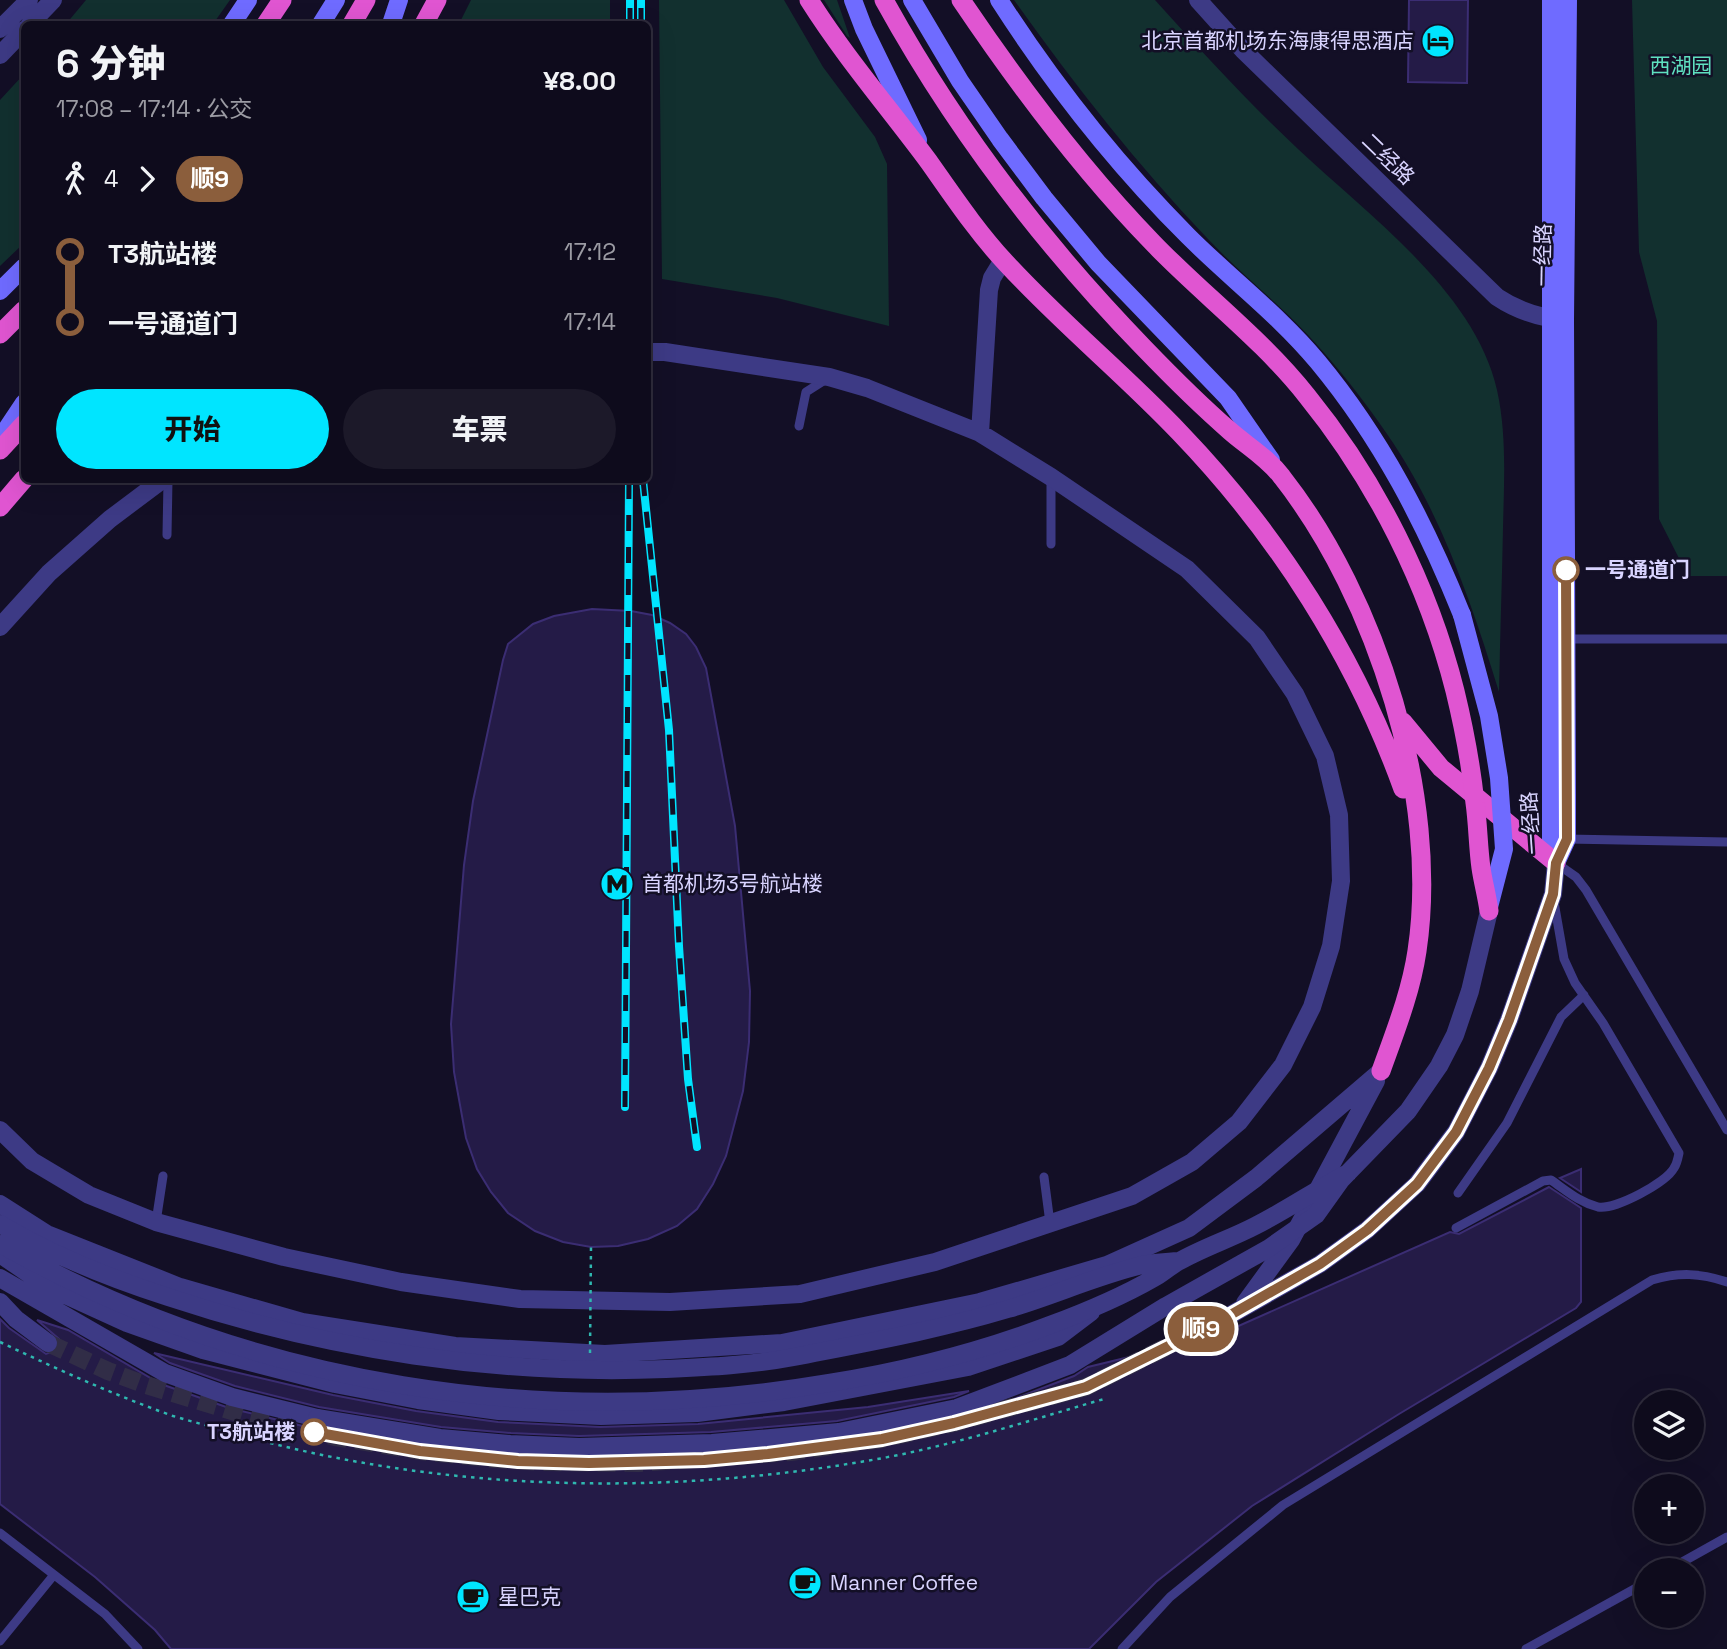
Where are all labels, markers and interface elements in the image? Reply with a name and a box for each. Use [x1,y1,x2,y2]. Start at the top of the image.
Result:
hotel icon: 北京首都机场东海康得思酒店 [1419,22,1457,60]
place label: 北京首都机场东海康得思酒店 [1141,27,1414,54]
text: 6 分钟 [56,40,165,88]
park label: 西湖园 [1650,52,1713,79]
text: ¥8.00 [543,64,616,98]
text: 17:08 – 17:14 · 公交 [56,94,252,124]
street label: 二经路 [1356,127,1420,190]
icon: walk [56,160,94,198]
icon: forward [128,160,166,198]
text: 顺9 [190,163,229,194]
text: 4 [104,164,118,194]
street label: 一经路 [1528,223,1557,287]
text: T3航站楼 [108,237,217,271]
text: 17:12 [564,237,616,267]
text: 一号通道门 [108,307,238,341]
text: 17:14 [564,307,616,337]
button: 开始 [56,389,329,469]
button: 车票 [343,389,616,469]
place label: 一号通道门 [1585,556,1690,583]
marker: 一号通道门 [1553,557,1579,583]
street label: 一经路 [1515,791,1546,855]
metro station icon: 首都机场3号航站楼 [598,865,636,903]
place label: 首都机场3号航站楼 [642,870,823,897]
line badge: 顺9 [1170,1306,1232,1352]
text: 顺9 [1182,1313,1220,1344]
map controls [1634,1390,1704,1628]
button: layers [1634,1390,1704,1460]
place label: T3航站楼 [207,1418,295,1445]
marker: T3航站楼 [301,1419,327,1445]
button: + [1634,1474,1704,1544]
button: − [1634,1558,1704,1628]
cafe icon: Manner Coffee [786,1564,824,1602]
place label: Manner Coffee [830,1569,978,1596]
cafe icon: 星巴克 [454,1578,492,1616]
place label: 星巴克 [498,1583,561,1610]

